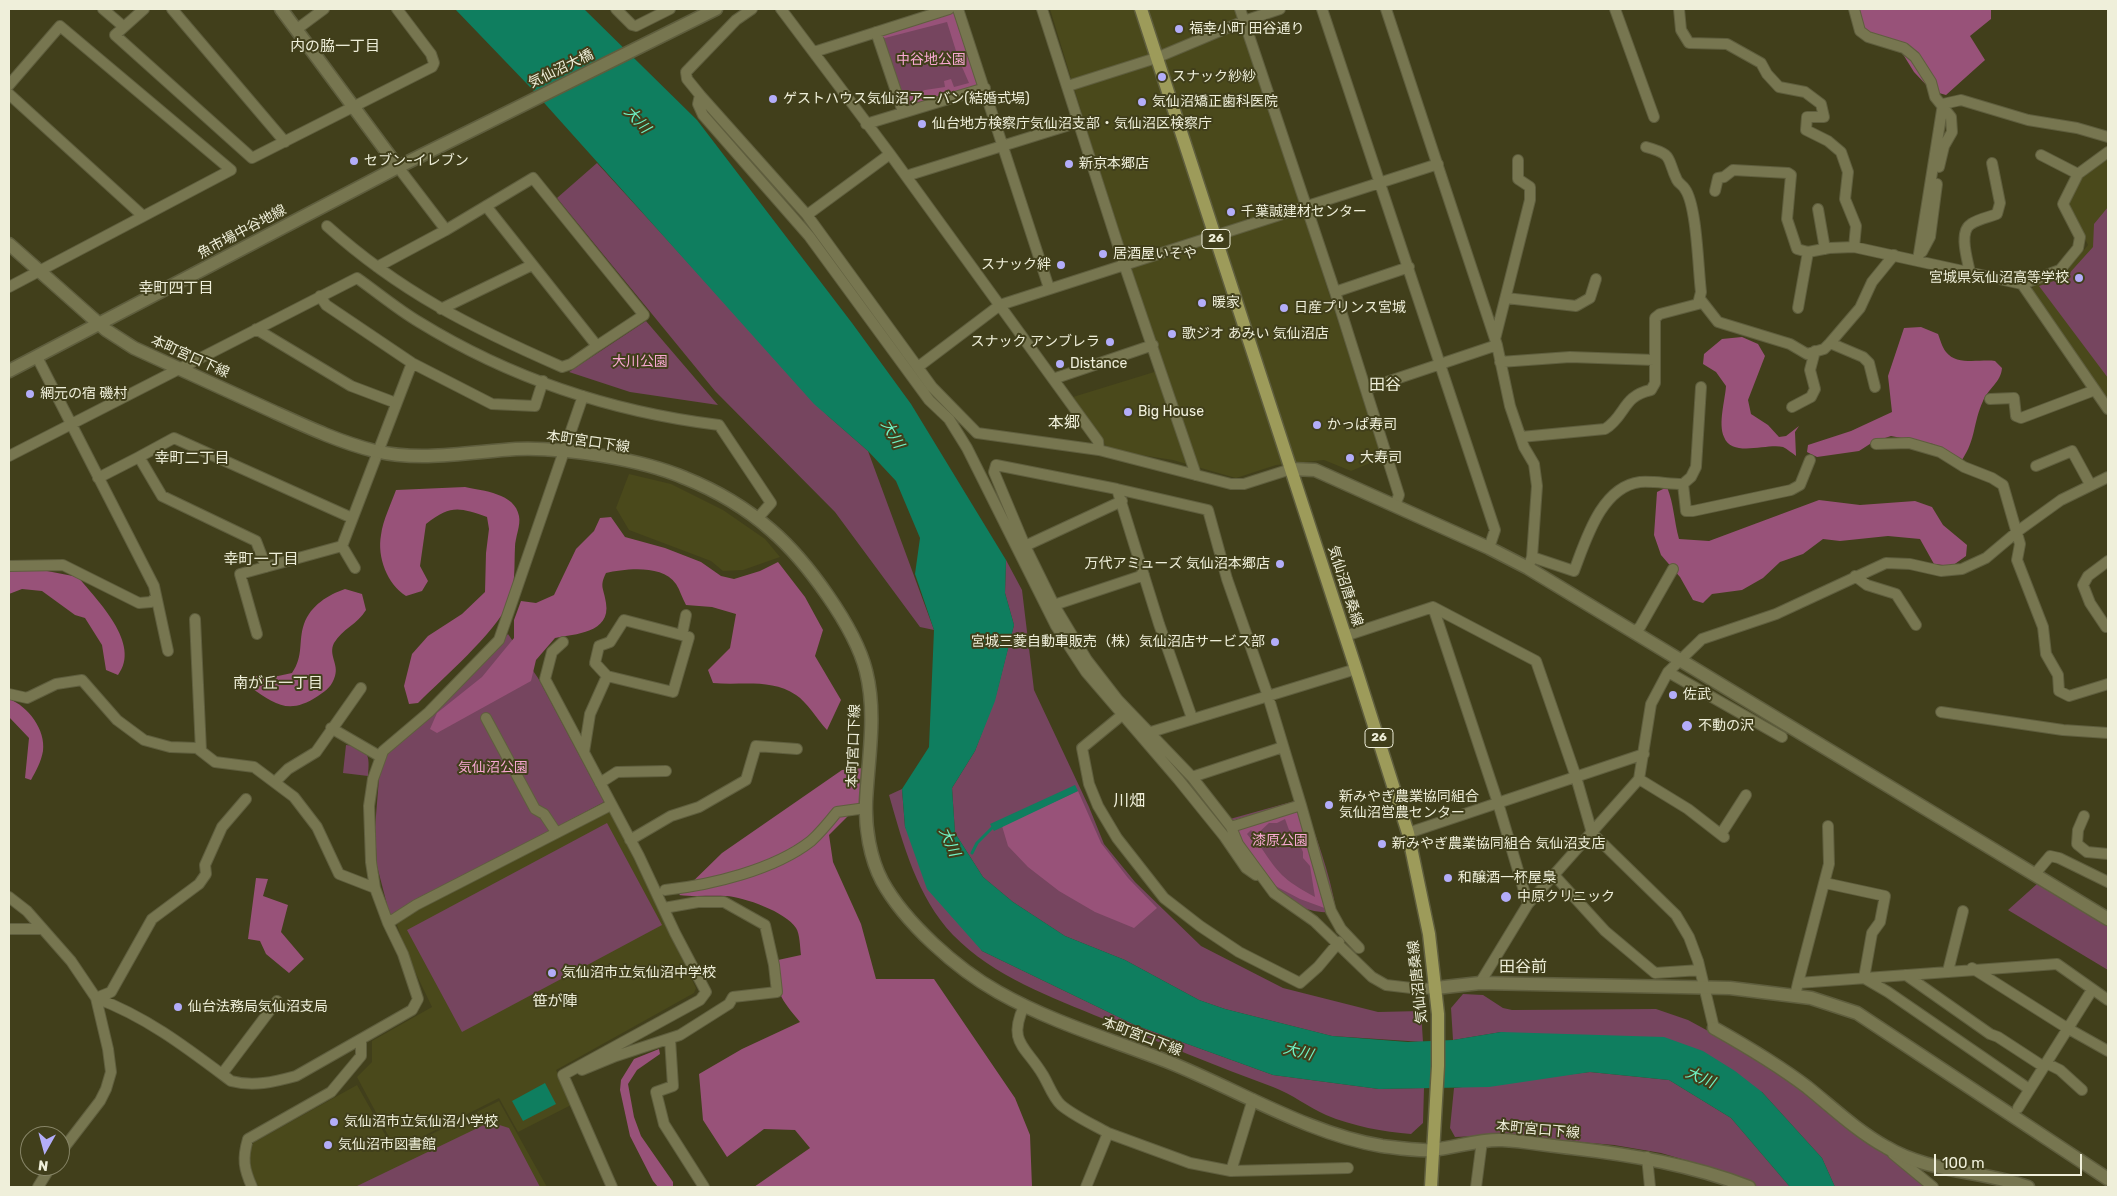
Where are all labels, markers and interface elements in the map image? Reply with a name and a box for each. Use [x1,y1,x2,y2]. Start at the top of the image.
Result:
place label: 福幸小町 田谷通り [1189,21,1304,37]
marker: 福幸小町 田谷通り [1173,23,1185,35]
district label: 内の脇一丁目 [290,38,380,56]
street label: 気仙沼大橋 [526,46,596,92]
park label: 中谷地公園 [896,52,966,68]
place label: スナック紗紗 [1172,69,1256,85]
marker: スナック紗紗 [1156,71,1168,83]
place label: ゲストハウス気仙沼アーバン(結婚式場) [783,91,1030,107]
marker: ゲストハウス気仙沼アーバン(結婚式場) [767,93,779,105]
place label: 気仙沼矯正歯科医院 [1152,94,1278,110]
marker: 気仙沼矯正歯科医院 [1136,96,1148,108]
water label: 大川 [620,103,654,137]
place label: 仙台地方検察庁気仙沼支部・気仙沼区検察庁 [932,116,1212,132]
marker: 仙台地方検察庁気仙沼支部・気仙沼区検察庁 [916,118,928,130]
place label: セブン-イレブン [364,153,469,169]
marker: セブン-イレブン [348,155,360,167]
place label: 新京本郷店 [1079,156,1149,172]
marker: 新京本郷店 [1063,158,1075,170]
street label: 魚市場中谷地線 [195,202,289,262]
place label: 千葉誠建材センター [1241,204,1367,220]
marker: 千葉誠建材センター [1225,206,1237,218]
road number: 26 [1202,230,1230,248]
place label: 居酒屋いそや [1113,246,1197,262]
marker: 居酒屋いそや [1097,248,1109,260]
place label: スナック絆 [981,257,1051,273]
marker: スナック絆 [1055,259,1067,271]
place label: 宮城県気仙沼高等学校 [1929,270,2069,286]
marker: 宮城県気仙沼高等学校 [2073,272,2085,284]
district label: 幸町四丁目 [139,280,213,298]
place label: 暖家 [1212,295,1240,311]
marker: 暖家 [1196,297,1208,309]
place label: 日産プリンス宮城 [1294,300,1406,316]
marker: 日産プリンス宮城 [1278,302,1290,314]
place label: 歌ジオ あみい 気仙沼店 [1182,326,1329,342]
marker: 歌ジオ あみい 気仙沼店 [1166,328,1178,340]
street label: 本町宮口下線 [148,332,232,382]
place label: スナック アンブレラ [971,334,1100,350]
marker: スナック アンブレラ [1104,336,1116,348]
park label: 大川公園 [612,354,668,370]
place label: Distance [1070,356,1127,372]
marker: Distance [1054,358,1066,370]
district label: 田谷 [1369,375,1401,395]
place label: 網元の宿 磯村 [40,386,127,402]
marker: 網元の宿 磯村 [24,388,36,400]
place label: Big House [1138,404,1204,420]
marker: Big House [1122,406,1134,418]
district label: 本郷 [1048,413,1080,433]
water label: 大川 [877,417,907,451]
place label: かっぱ寿司 [1327,417,1397,433]
marker: かっぱ寿司 [1311,419,1323,431]
street label: 本町宮口下線 [545,428,631,456]
district label: 幸町二丁目 [155,450,229,468]
place label: 大寿司 [1360,450,1402,466]
marker: 大寿司 [1344,452,1356,464]
street label: 気仙沼唐桑線 [1324,543,1366,629]
district label: 幸町一丁目 [224,551,298,569]
place label: 万代アミューズ 気仙沼本郷店 [1085,556,1270,572]
marker: 万代アミューズ 気仙沼本郷店 [1274,558,1286,570]
place label: 宮城三菱自動車販売（株）気仙沼店サービス部 [971,634,1265,650]
marker: 宮城三菱自動車販売（株）気仙沼店サービス部 [1269,636,1281,648]
district label: 南が丘一丁目 [233,675,323,693]
place label: 佐武 [1683,687,1711,703]
marker: 佐武 [1667,689,1679,701]
street label: 本町宮口下線 [844,704,864,788]
place label: 不動の沢 [1698,718,1754,734]
marker: 不動の沢 [1680,719,1694,733]
road number: 26 [1365,728,1393,748]
park label: 気仙沼公園 [458,760,528,776]
place label: 新みやぎ農業協同組合 気仙沼営農センター [1339,789,1479,822]
district label: 川畑 [1113,791,1145,811]
marker: 新みやぎ農業協同組合 気仙沼営農センター [1323,799,1335,811]
water label: 大川 [935,825,963,859]
park label: 漆原公園 [1252,833,1308,849]
place label: 新みやぎ農業協同組合 気仙沼支店 [1392,836,1605,852]
marker: 新みやぎ農業協同組合 気仙沼支店 [1376,838,1388,850]
place label: 和醸酒一杯屋梟 [1458,870,1556,886]
marker: 和醸酒一杯屋梟 [1442,872,1454,884]
place label: 中原クリニック [1517,889,1615,905]
marker: 中原クリニック [1499,890,1513,904]
street label: 気仙沼唐桑線 [1405,939,1431,1025]
district label: 田谷前 [1499,957,1547,977]
place label: 気仙沼市立気仙沼中学校 [562,965,716,981]
marker: 気仙沼市立気仙沼中学校 [546,967,558,979]
district label: 笹が陣 [533,993,577,1011]
place label: 仙台法務局気仙沼支局 [188,999,328,1015]
marker: 仙台法務局気仙沼支局 [172,1001,184,1013]
street label: 本町宮口下線 [1100,1014,1184,1060]
water label: 大川 [1281,1040,1315,1064]
water label: 大川 [1683,1064,1717,1092]
place label: 気仙沼市立気仙沼小学校 [344,1114,498,1130]
marker: 気仙沼市立気仙沼小学校 [328,1116,340,1128]
street label: 本町宮口下線 [1495,1118,1581,1142]
north arrow [20,1126,70,1176]
place label: 気仙沼市図書館 [338,1137,436,1153]
marker: 気仙沼市図書館 [322,1139,334,1151]
scale bar [1937,1144,2084,1176]
text: 100 m [1942,1154,1984,1172]
text: N [37,1156,49,1174]

